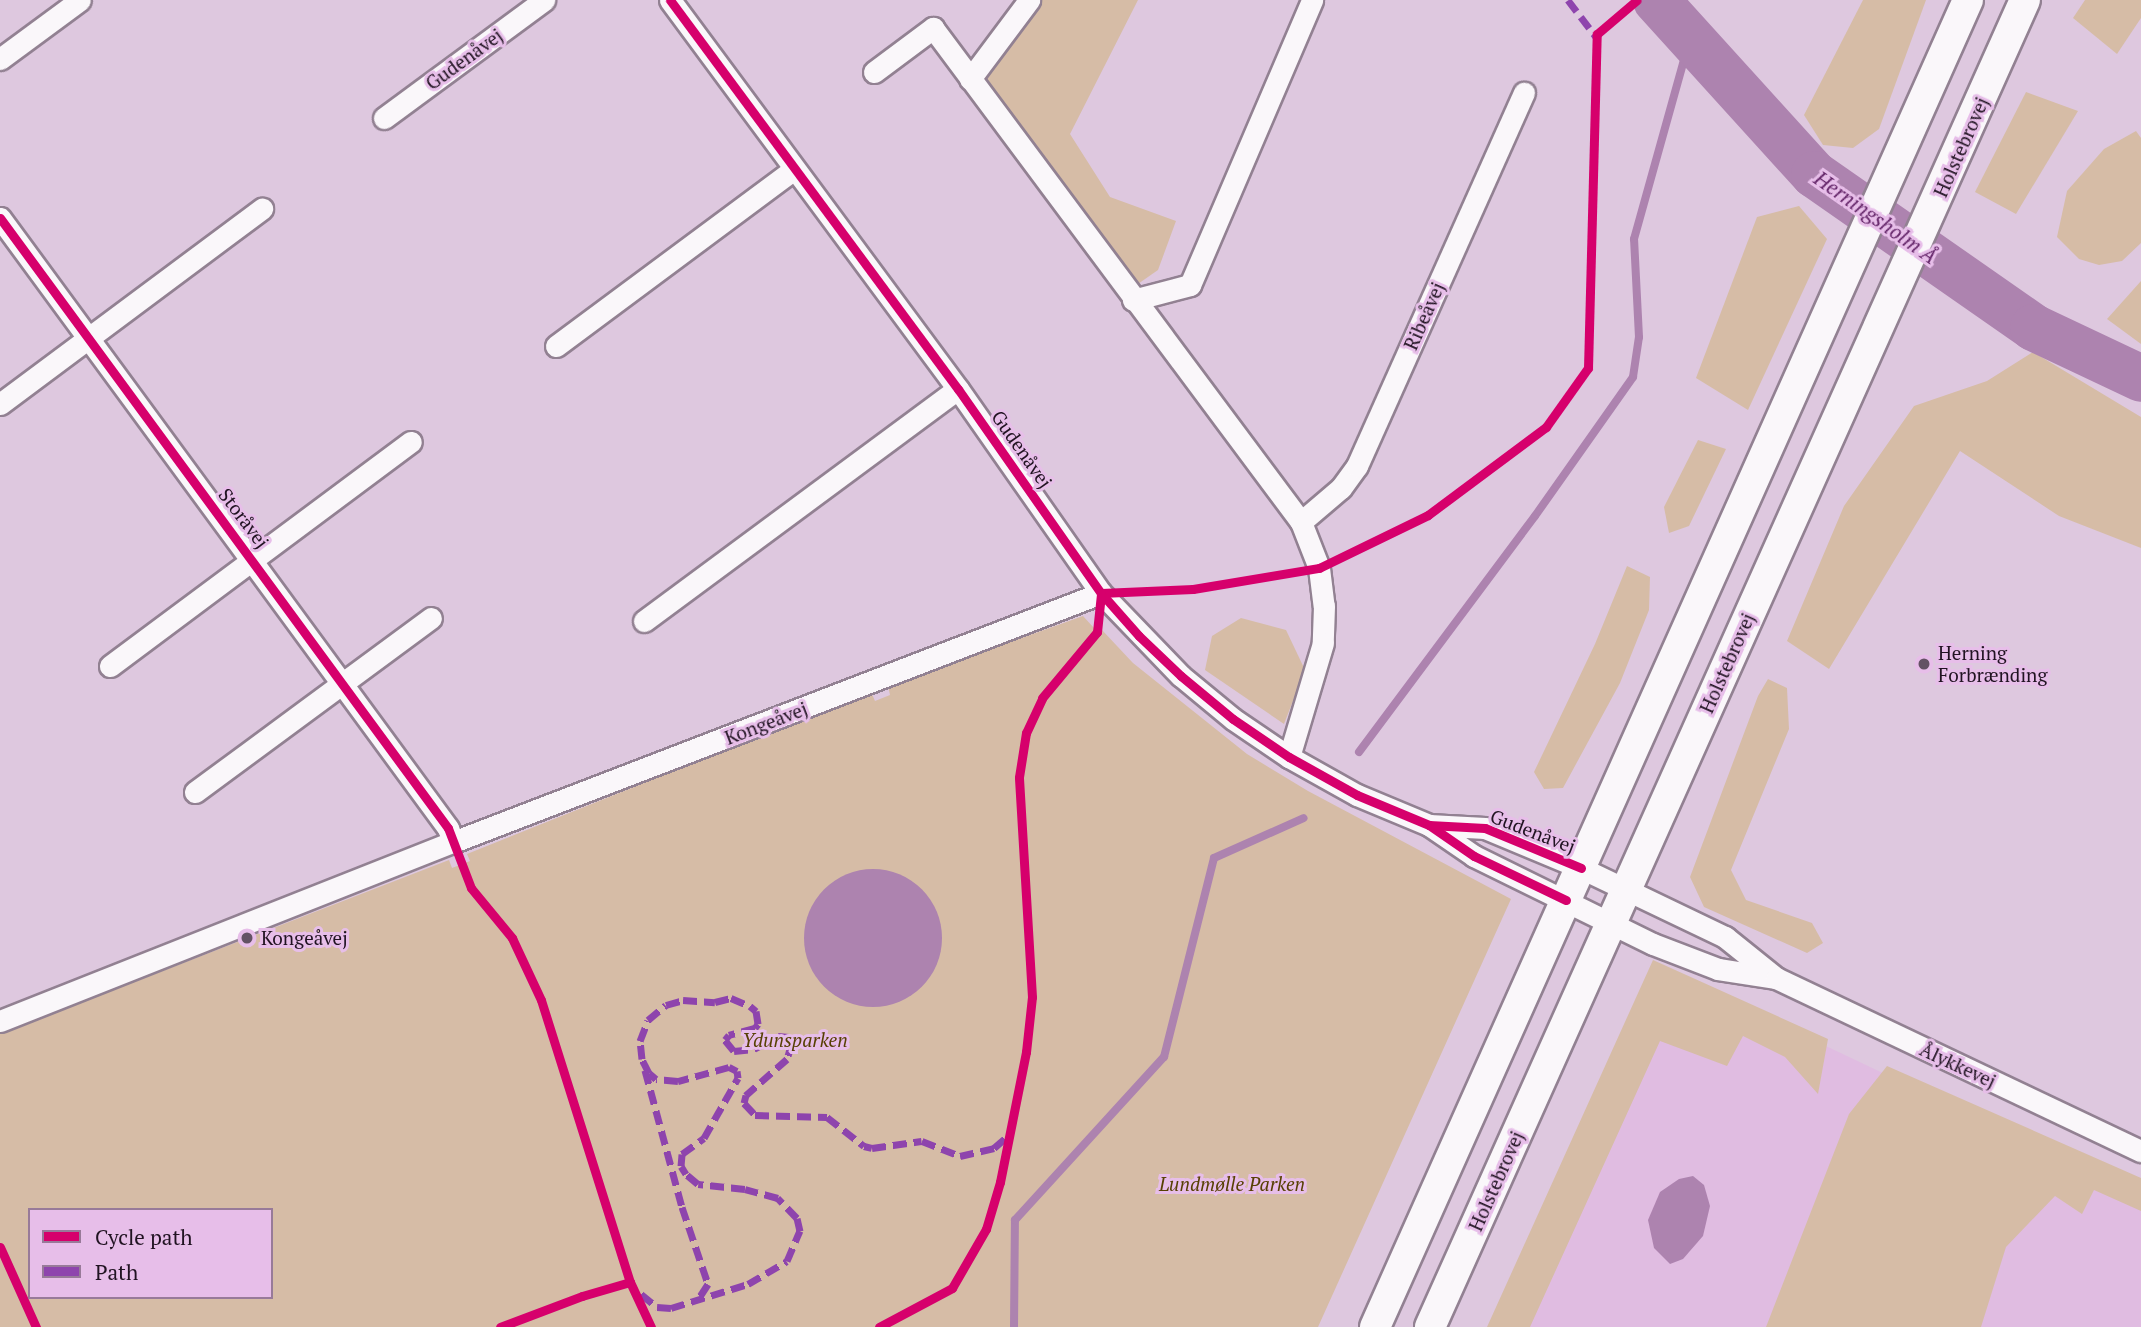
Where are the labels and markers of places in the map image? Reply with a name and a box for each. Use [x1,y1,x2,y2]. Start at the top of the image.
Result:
place label: Herning Forbrænding [1938,642,2047,686]
marker: Herning Forbrænding [1916,656,1932,672]
place label: Kongeåvej [261,927,348,949]
marker: Kongeåvej [239,930,255,946]

